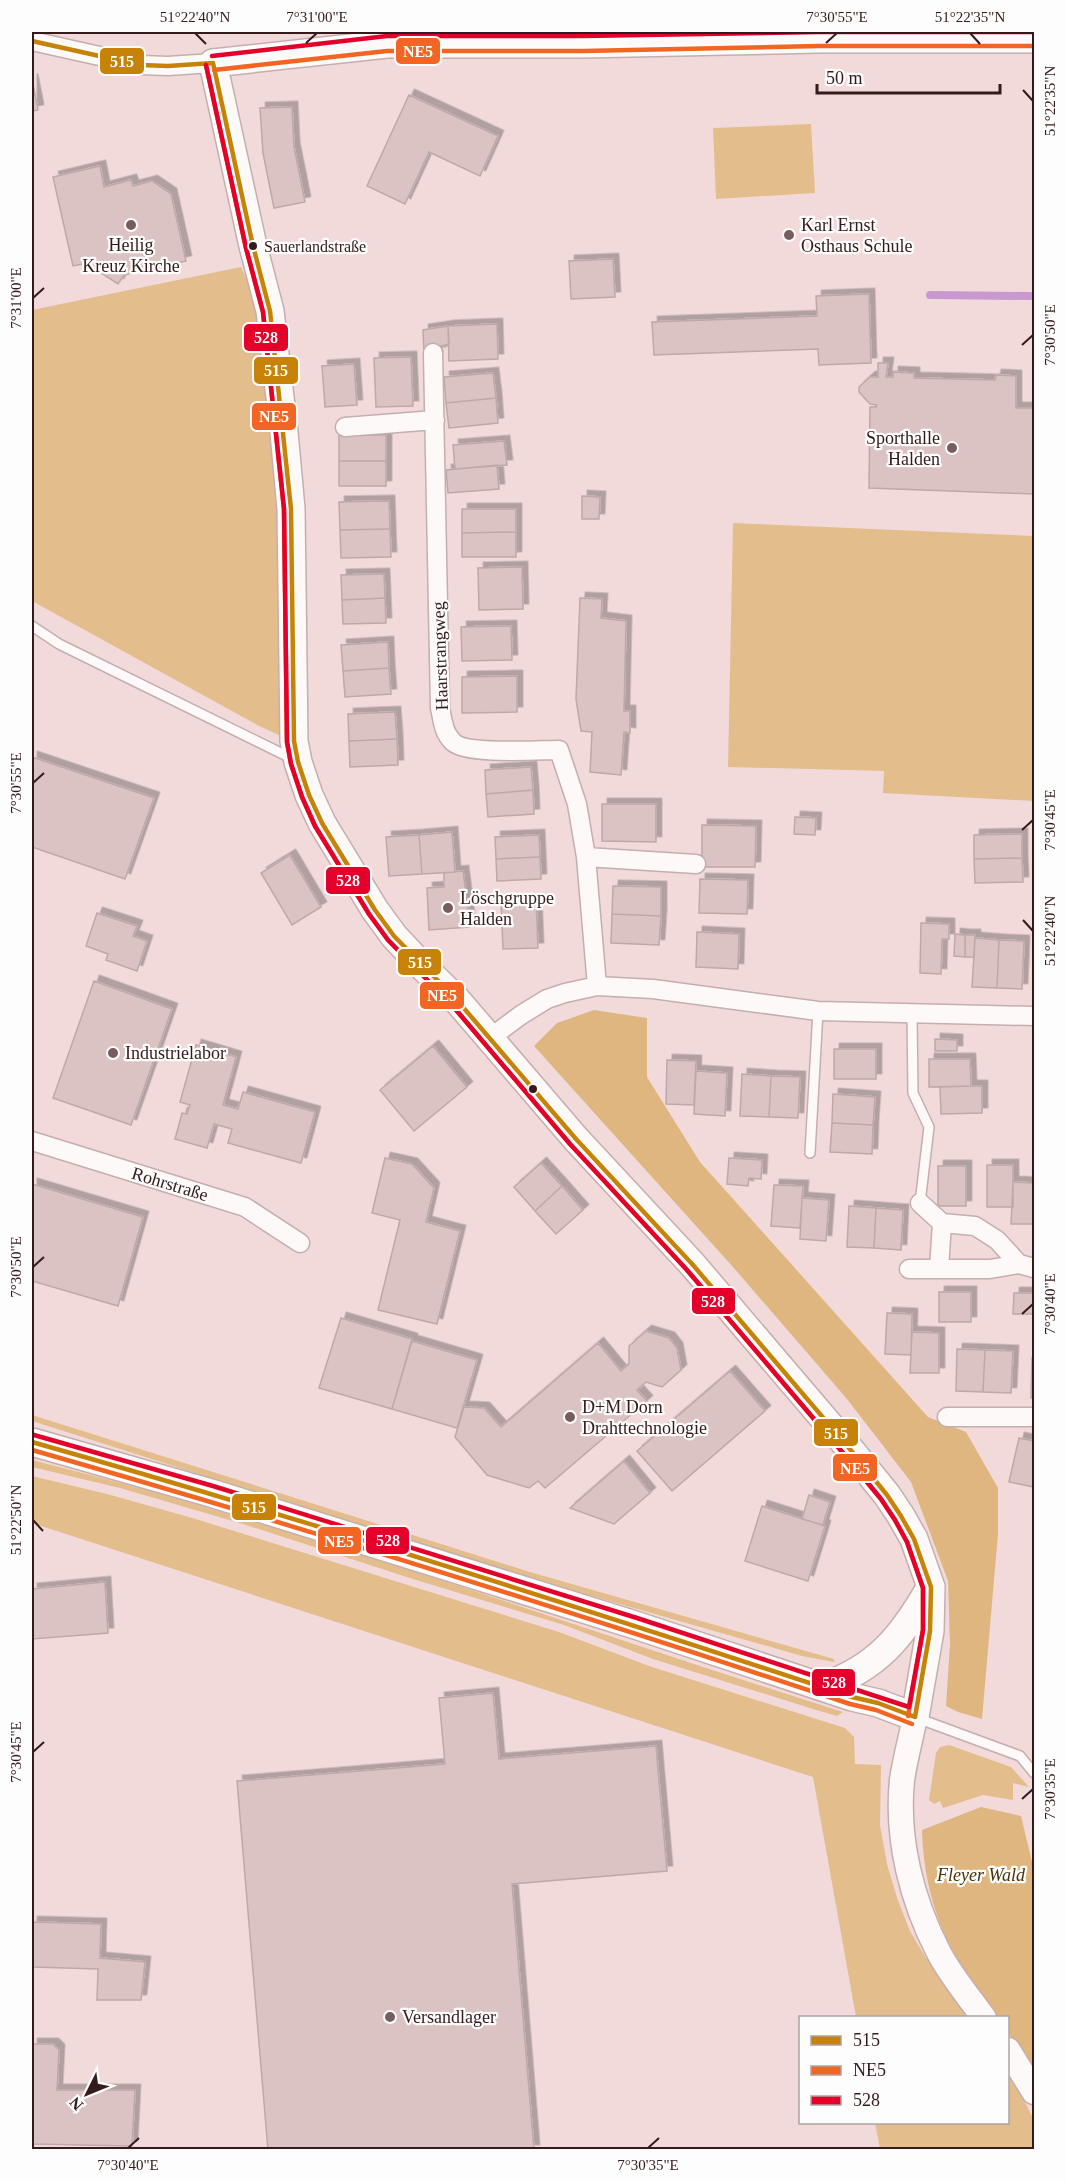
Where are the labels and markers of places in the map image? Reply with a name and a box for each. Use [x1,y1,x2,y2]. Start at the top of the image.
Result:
place label: Karl Ernst Osthaus Schule [801,215,913,256]
marker: Heilig Kreuz Kirche [124,218,138,232]
marker: Karl Ernst Osthaus Schule [782,228,796,242]
place label: Heilig Kreuz Kirche [82,235,180,276]
place label: Sauerlandstraße [264,238,366,255]
marker: Sauerlandstraße [247,240,259,252]
place label: Sporthalle Halden [866,428,940,469]
marker: Sporthalle Halden [945,441,959,455]
place label: Löschgruppe Halden [460,888,554,929]
marker: Löschgruppe Halden [441,901,455,915]
place label: Industrielabor [125,1043,226,1063]
marker: Industrielabor [106,1046,120,1060]
unlabelled marker [527,1083,539,1095]
place label: D+M Dorn Drahttechnologie [582,1397,707,1438]
marker: D+M Dorn Drahttechnologie [563,1410,577,1424]
place label: Versandlager [402,2007,496,2027]
marker: Versandlager [383,2010,397,2024]

